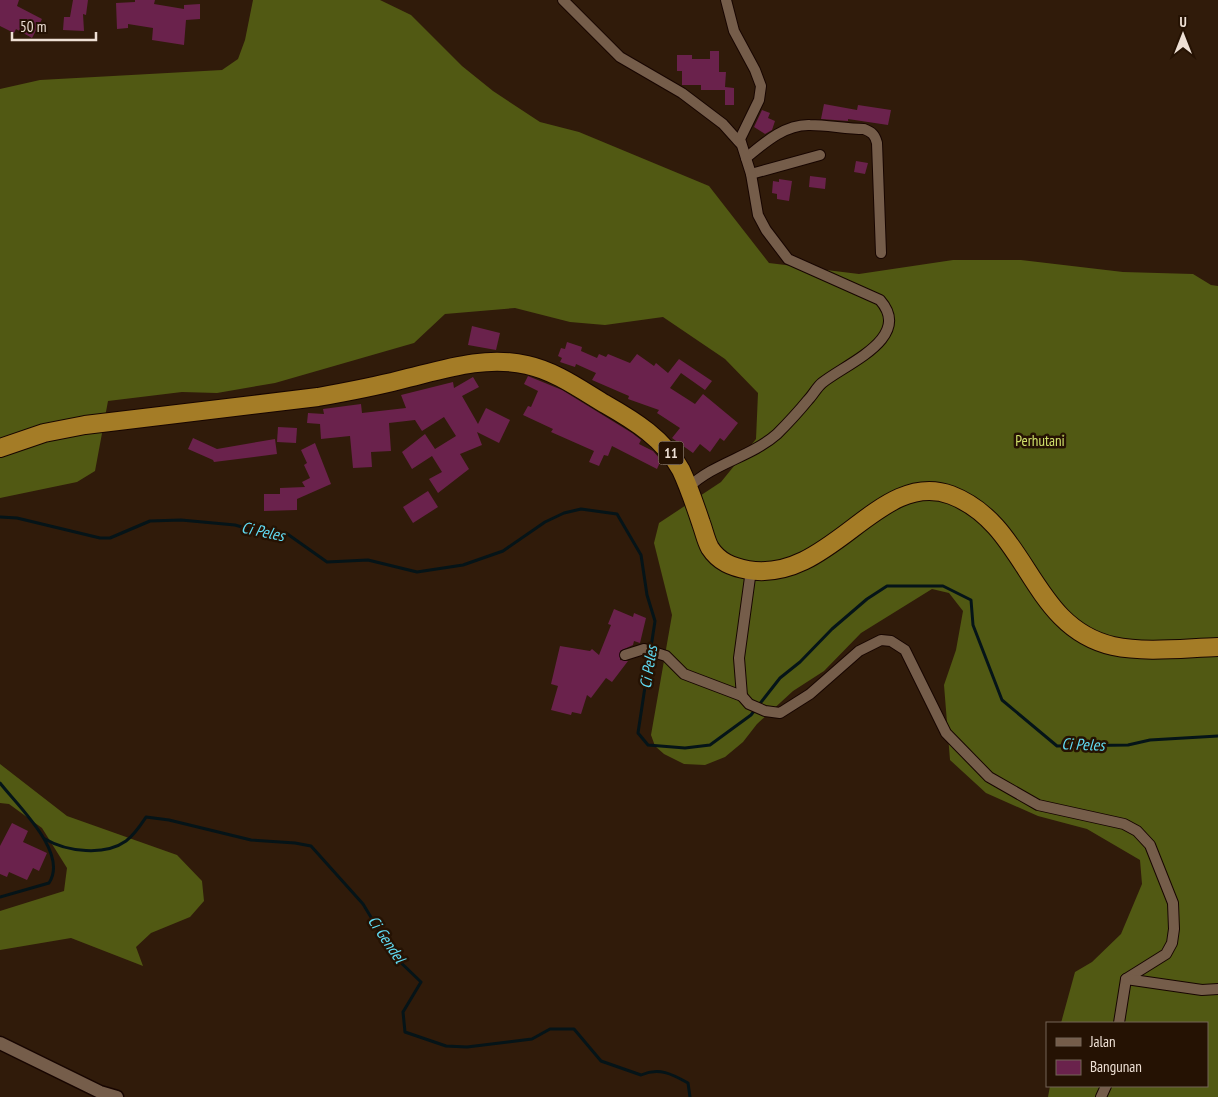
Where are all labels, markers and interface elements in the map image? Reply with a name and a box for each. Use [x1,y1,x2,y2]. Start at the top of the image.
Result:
scale bar [12,10,96,42]
north arrow [1158,10,1208,60]
text: U [1179,13,1187,31]
text: 50 m [20,17,46,36]
park label: Perhutani [1015,431,1065,450]
road number: 11 [658,442,684,464]
water label: Ci Peles [240,517,288,546]
water label: Ci Peles [635,642,662,690]
water label: Ci Peles [1061,733,1107,755]
water label: Ci Gendel [364,911,411,968]
legend [1046,1022,1208,1087]
text: Jalan [1089,1032,1116,1051]
text: Bangunan [1090,1057,1142,1076]

